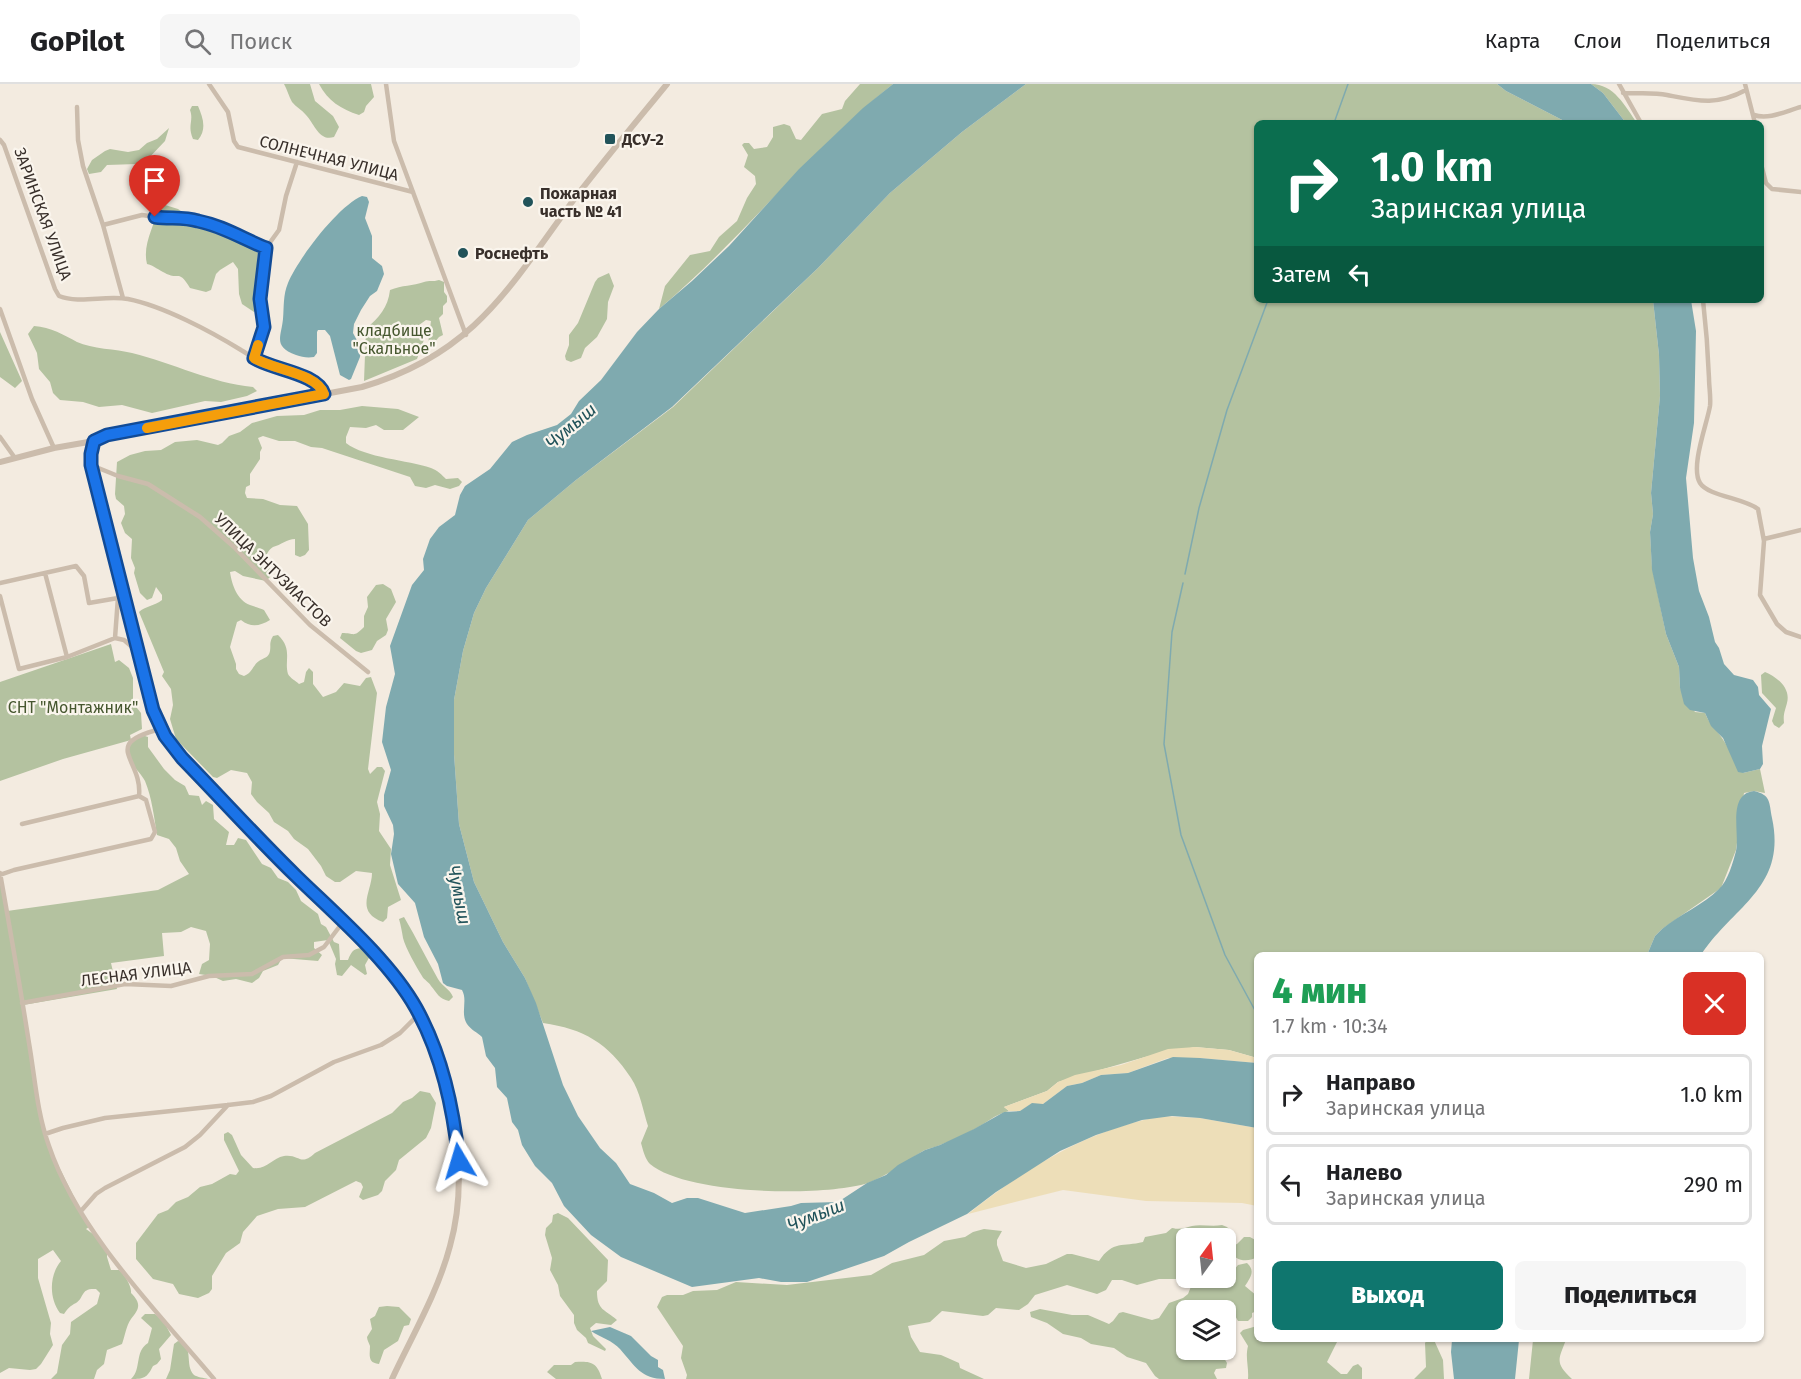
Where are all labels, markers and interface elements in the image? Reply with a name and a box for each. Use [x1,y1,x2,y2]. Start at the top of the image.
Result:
search box [160,14,580,68]
text: GoPilot [30,25,124,58]
icon: search [181,25,214,58]
text: Поиск [229,28,292,55]
text: Карта [1485,28,1541,54]
text: Слои [1574,28,1622,54]
text: Поделиться [1655,28,1771,54]
place label: ДСУ-2 [621,130,664,149]
street label: СОЛНЕЧНАЯ УЛИЦА [257,132,401,185]
marker: ДСУ-2 [603,132,617,146]
text: 1.0 km [1371,142,1493,192]
icon: right [1272,144,1350,222]
street label: ЗАРИНСКАЯ УЛИЦА [10,145,76,284]
pin [129,155,180,217]
icon: arrive [138,164,171,197]
place label: Пожарная часть № 41 [540,184,622,221]
text: Заринская улица [1371,193,1586,225]
marker: Пожарная часть № 41 [521,195,535,209]
place label: Роснефть [475,244,549,263]
marker: Роснефть [456,246,470,260]
icon: left [1343,258,1376,291]
text: Затем [1272,261,1331,288]
park label: кладбище "Скальное" [352,321,436,358]
water label: Чумыш [541,398,601,454]
street label: УЛИЦА ЭНТУЗИАСТОВ [211,509,336,631]
park label: СНТ "Монтажник" [8,698,138,717]
water label: Чумыш [442,864,476,926]
street label: ЛЕСНАЯ УЛИЦА [80,958,193,990]
text: 4 мин [1272,969,1367,1013]
button: close [1683,972,1746,1035]
text: 1.7 km · 10:34 [1272,1014,1388,1038]
text: Направо [1326,1069,1415,1096]
icon: right [1275,1078,1308,1111]
text: 1.0 km [1680,1081,1743,1108]
text: Заринская улица [1326,1096,1486,1120]
position arrow [427,1129,491,1193]
text: Налево [1326,1159,1402,1186]
icon: left [1275,1168,1308,1201]
text: 290 m [1684,1171,1743,1198]
text: Заринская улица [1326,1186,1486,1210]
water label: Чумыш [784,1194,848,1236]
north arrow [1176,1228,1236,1288]
map controls [1176,1228,1236,1360]
button: Выход [1272,1261,1503,1330]
button: Поделиться [1515,1261,1746,1330]
button: layers [1176,1300,1236,1360]

